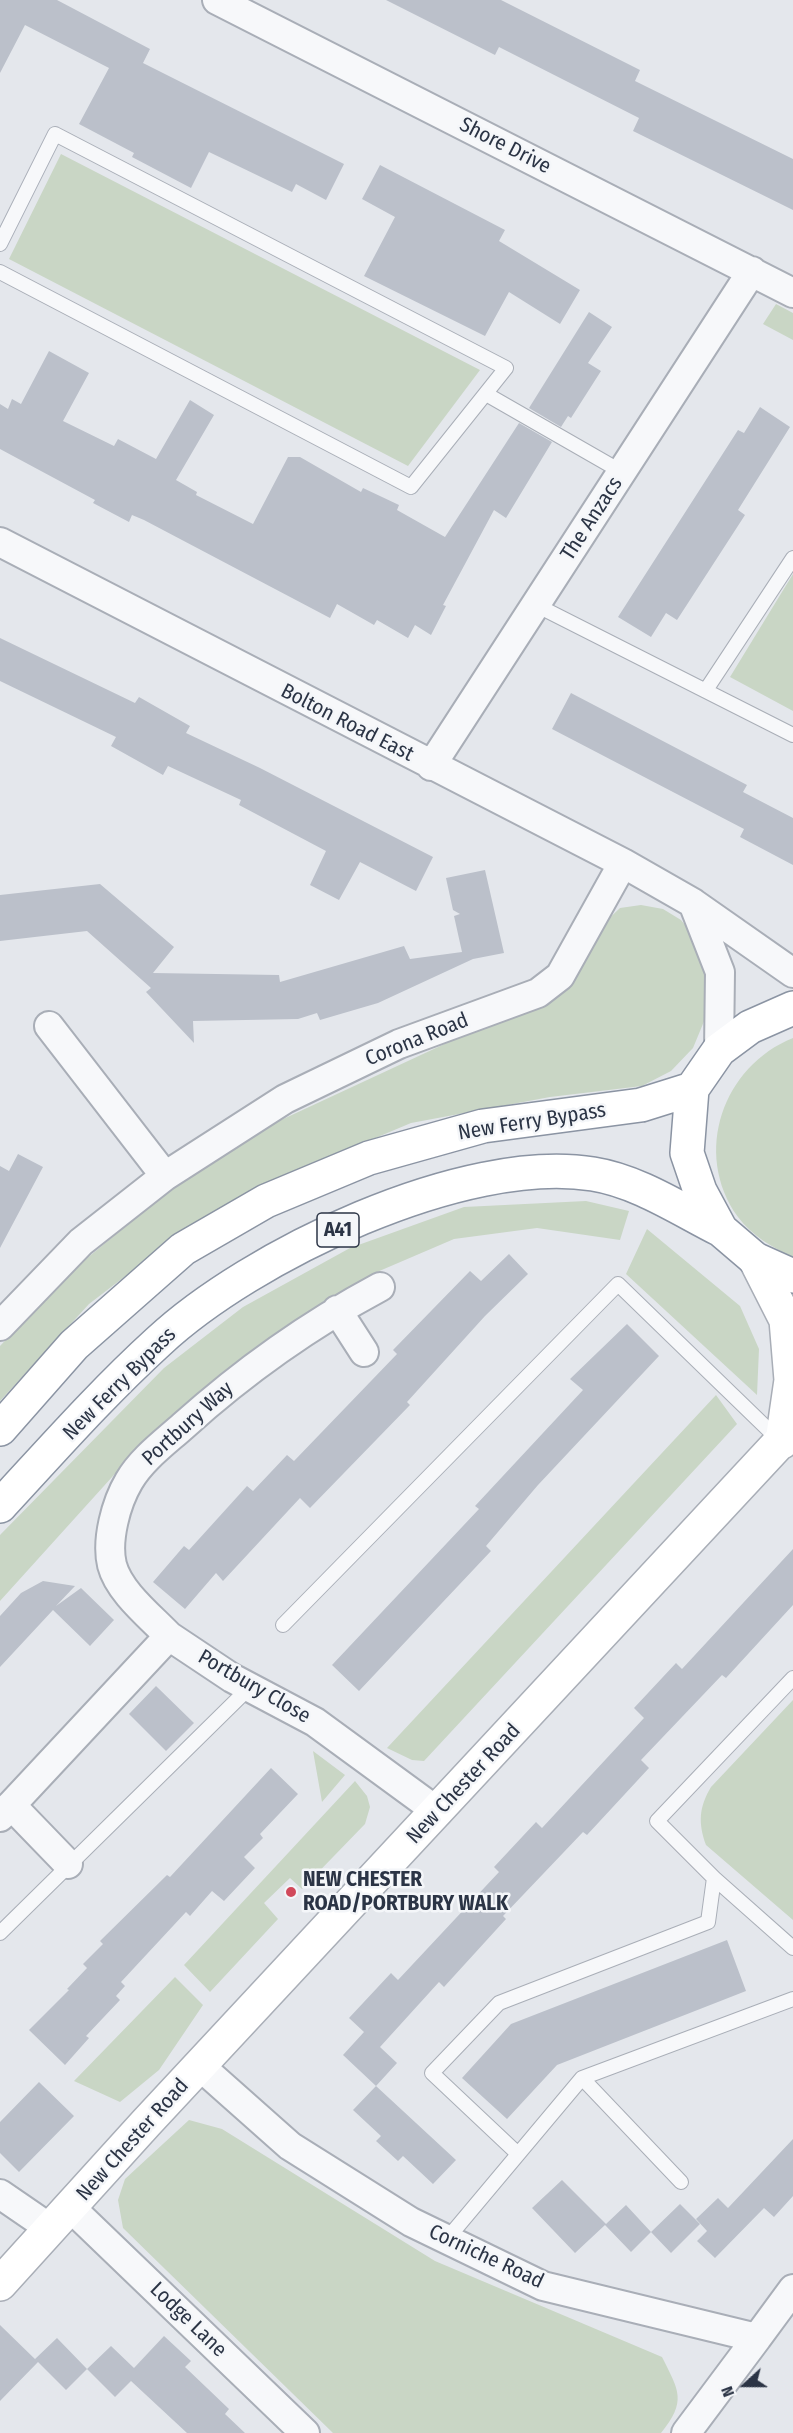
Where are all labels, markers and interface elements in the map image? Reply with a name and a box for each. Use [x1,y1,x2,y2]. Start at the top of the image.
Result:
street label: Shore Drive [455,112,555,180]
street label: The Anzacs [556,473,628,565]
street label: Bolton Road East [276,679,418,767]
street label: Corona Road [362,1008,472,1072]
street label: New Ferry Bypass [456,1098,608,1146]
road number: A41 [317,1213,359,1247]
street label: New Ferry Bypass [58,1322,182,1446]
street label: Portbury Way [137,1377,239,1471]
street label: Portbury Close [193,1645,315,1729]
street label: New Chester Road [402,1719,526,1849]
place label: NEW CHESTER ROAD/PORTBURY WALK [303,1867,508,1917]
marker: NEW CHESTER ROAD/PORTBURY WALK [284,1885,298,1899]
street label: New Chester Road [72,2074,194,2206]
street label: Corniche Road [425,2219,547,2295]
street label: Lodge Lane [144,2277,232,2363]
north arrow [715,2355,775,2415]
text: N [717,2384,738,2400]

